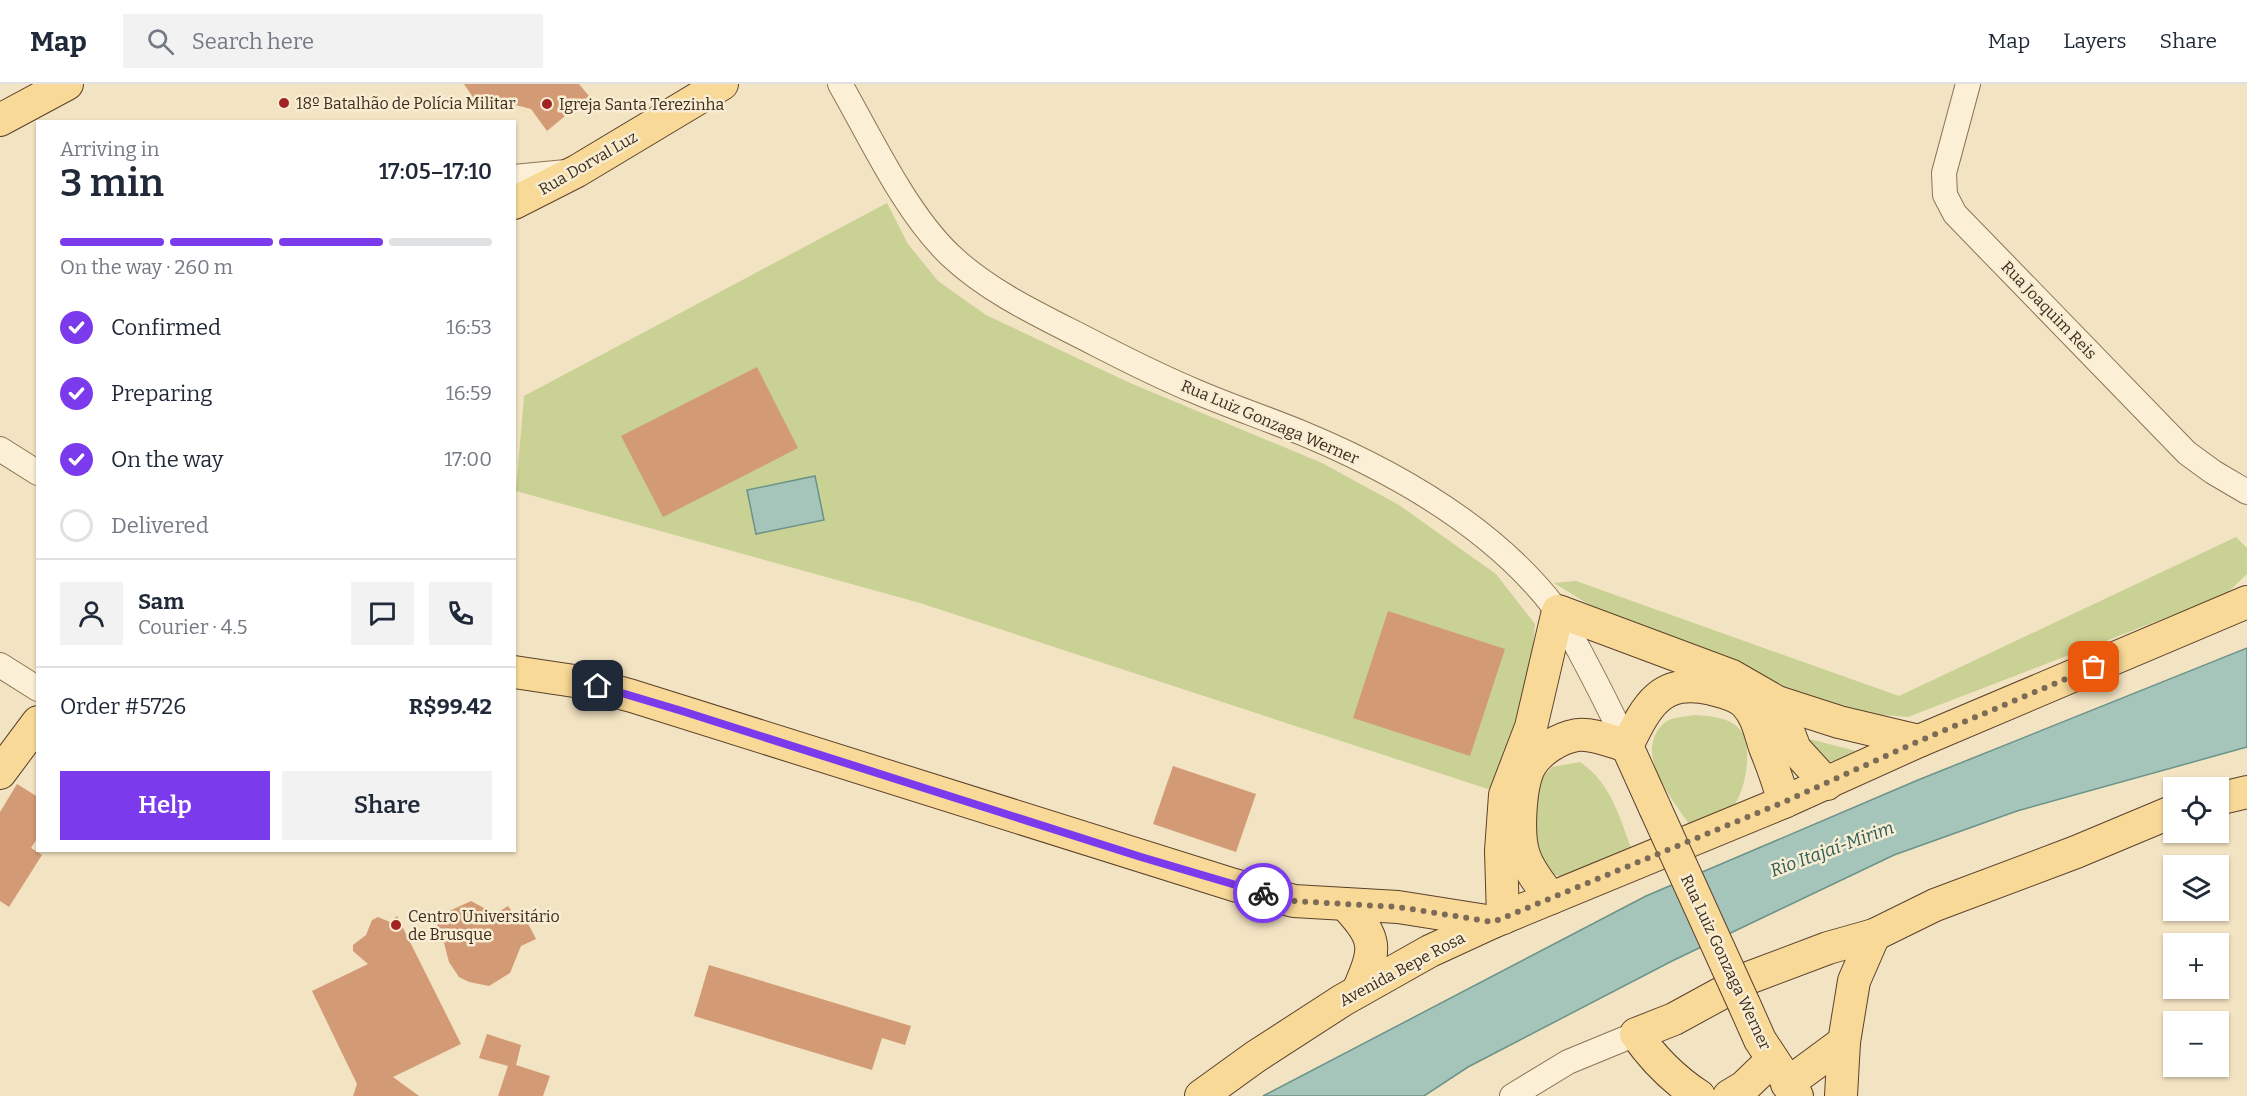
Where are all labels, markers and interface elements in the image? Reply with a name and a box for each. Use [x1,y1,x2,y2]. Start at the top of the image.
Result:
search box [123,14,543,68]
text: Map [30,25,87,58]
icon: search [144,25,177,58]
text: Search here [192,28,314,55]
text: Map [1988,28,2030,54]
text: Layers [2063,28,2127,54]
text: Share [2160,28,2217,54]
place label: 18º Batalhão de Polícia Militar [296,94,515,113]
place label: Igreja Santa Terezinha [559,95,725,114]
marker: 18º Batalhão de Polícia Militar [277,96,291,110]
marker: Igreja Santa Terezinha [540,97,554,111]
street label: Rua Dorval Luz [535,127,641,199]
text: Arriving in [60,137,159,161]
text: 17:05–17:10 [379,158,492,185]
text: 3 min [60,160,164,206]
text: On the way · 260 m [60,255,233,279]
street label: Rua Joaquim Reis [1997,257,2101,363]
icon: check [60,311,93,344]
text: Confirmed [111,314,221,341]
text: 16:53 [446,315,492,339]
street label: Rua Luiz Gonzaga Werner [1178,376,1362,468]
icon: check [60,377,93,410]
text: Preparing [111,380,213,407]
text: 16:59 [446,381,492,405]
icon: check [60,443,93,476]
text: On the way [111,446,223,473]
text: 17:00 [444,447,492,471]
text: Delivered [111,512,209,539]
button: person [60,582,123,645]
button: chat [351,582,414,645]
button: phone [429,582,492,645]
text: Sam [138,588,184,615]
text: Courier · 4.5 [138,615,247,639]
pin [2068,641,2119,692]
icon: bag [2077,650,2110,683]
pin [572,660,623,711]
icon: home [581,669,614,702]
text: Order #5726 [60,693,186,720]
text: R$99.42 [409,693,492,720]
button: Help [60,771,270,840]
button: Share [282,771,492,840]
map controls [2163,777,2229,1077]
button: locate [2163,777,2229,843]
water label: Rio Itajaí-Mirim [1767,816,1897,882]
button: layers [2163,855,2229,921]
courier [1233,863,1293,923]
street label: Rua Luiz Gonzaga Werner [1677,871,1775,1053]
icon: bike [1247,877,1280,910]
place label: Centro Universitário de Brusque [408,907,560,944]
marker: Centro Universitário de Brusque [389,918,403,932]
street label: Avenida Bepe Rosa [1336,928,1468,1010]
button: + [2163,933,2229,999]
button: − [2163,1011,2229,1077]

